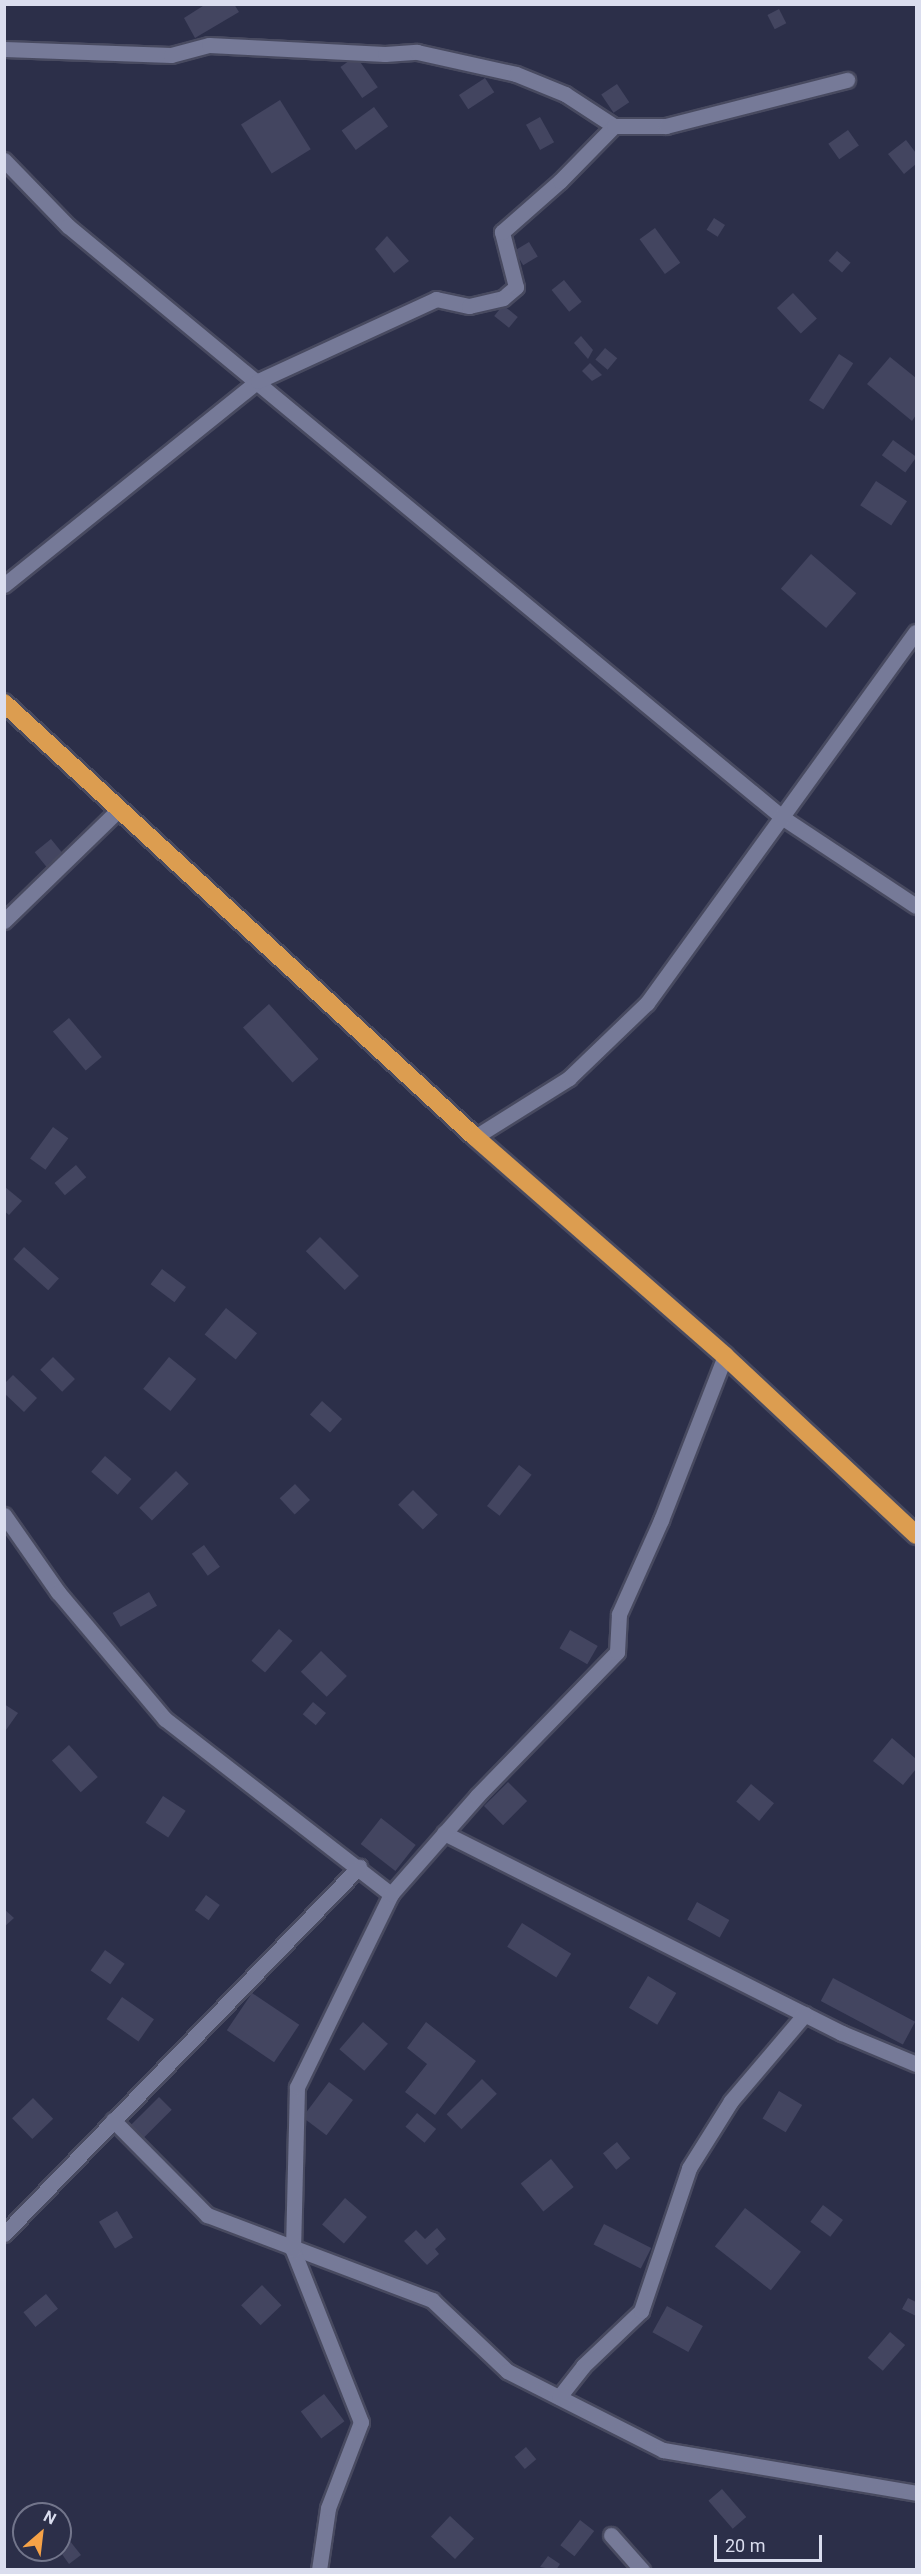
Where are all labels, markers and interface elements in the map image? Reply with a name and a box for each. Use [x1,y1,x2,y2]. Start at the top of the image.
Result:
north arrow [12,2502,72,2562]
text: N [40,2506,59,2528]
scale bar [717,2523,825,2561]
text: 20 m [725,2535,765,2556]

